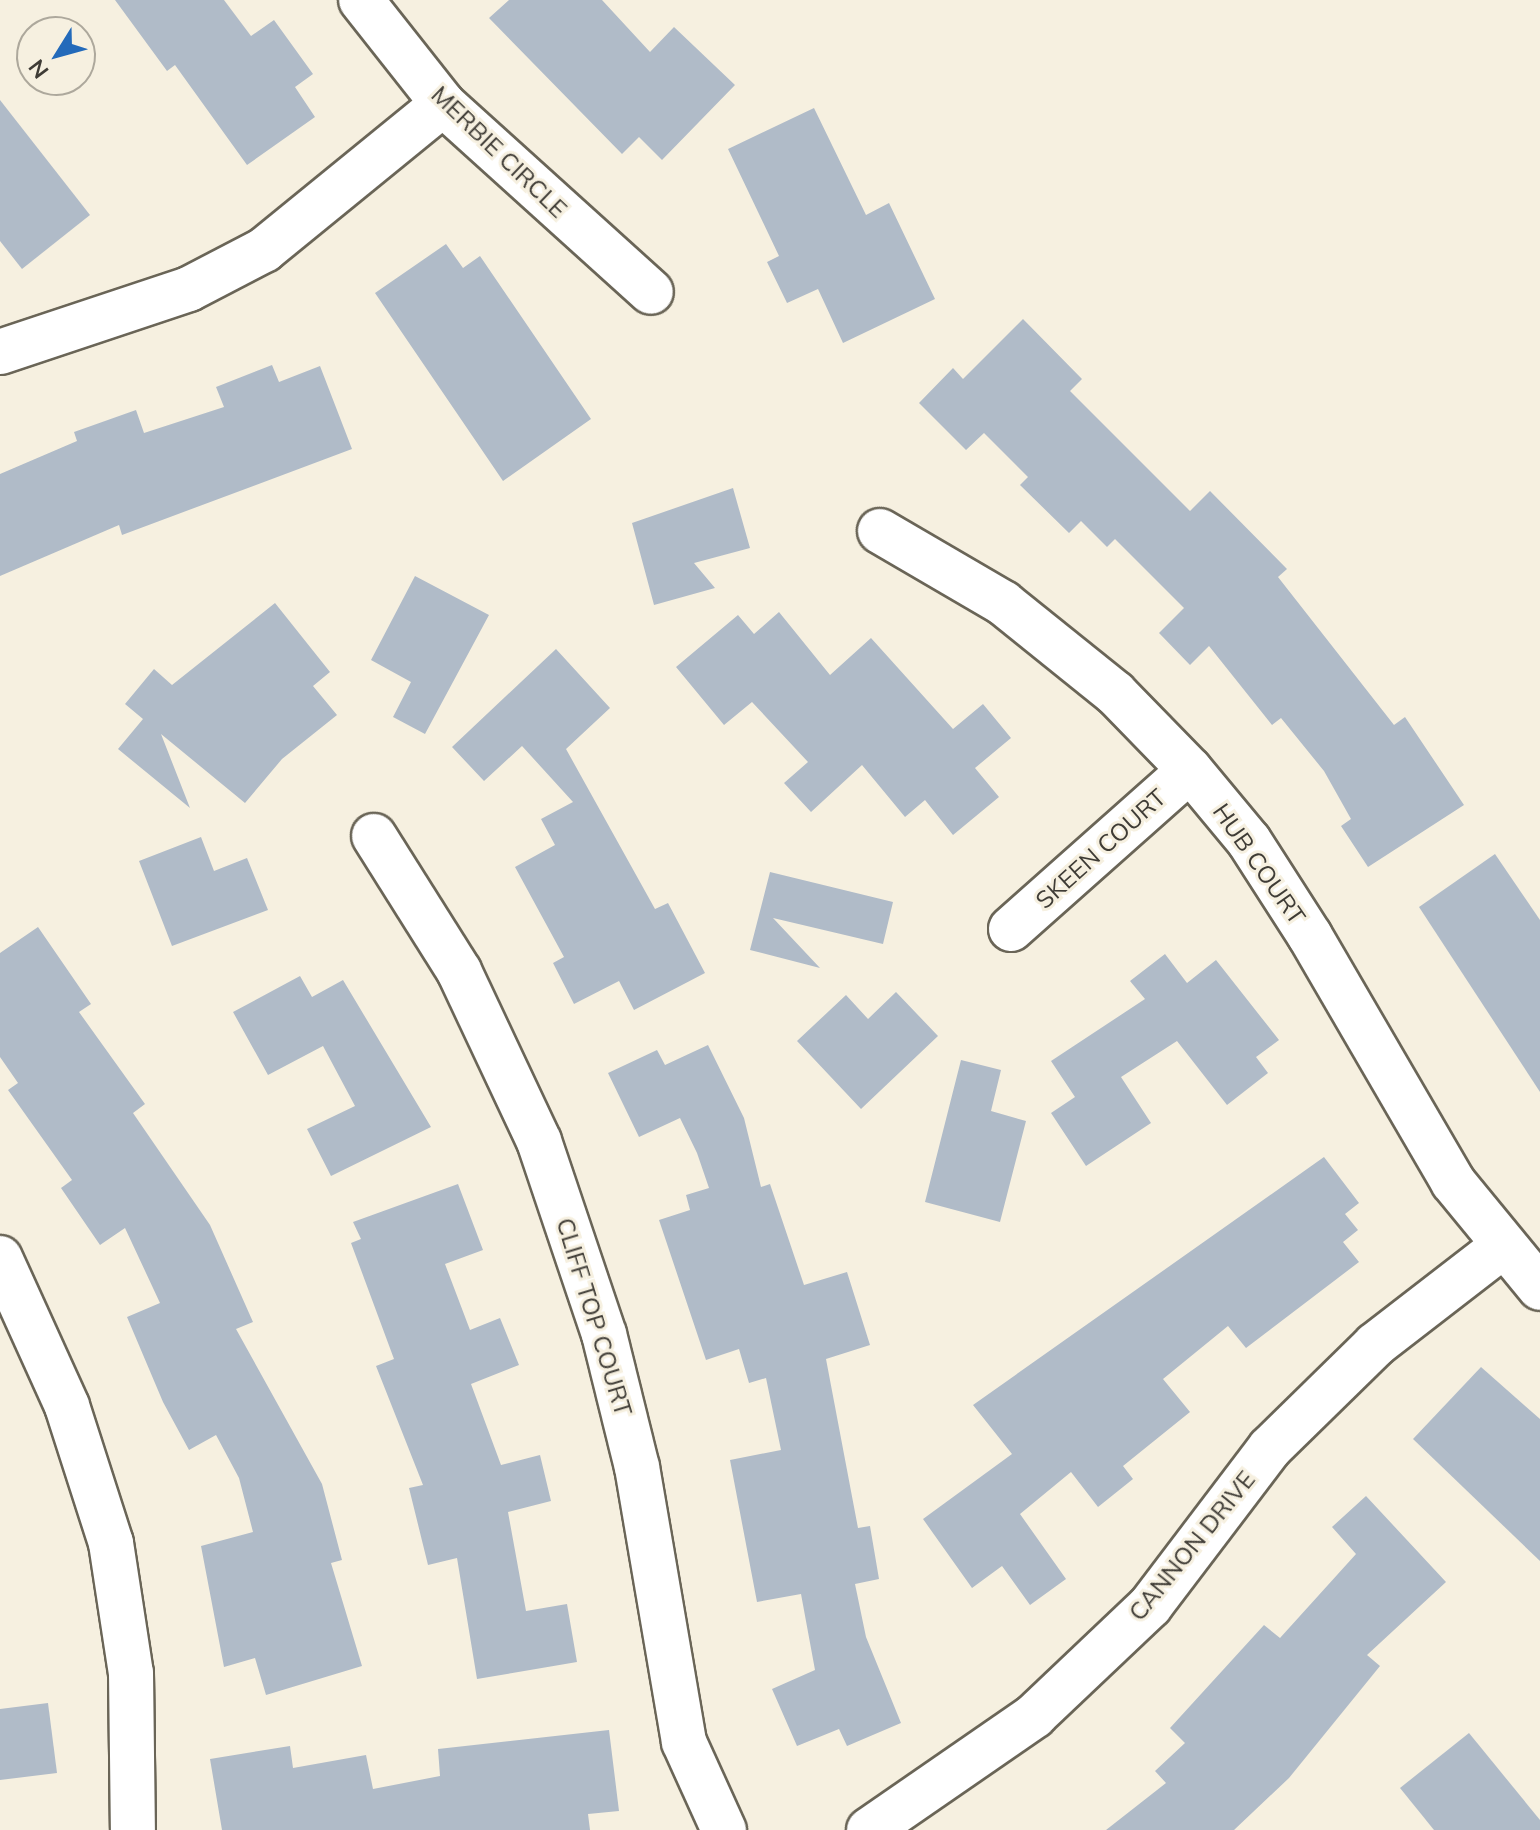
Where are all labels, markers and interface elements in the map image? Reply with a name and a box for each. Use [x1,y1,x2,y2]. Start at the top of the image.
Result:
north arrow [16,16,96,96]
text: N [22,54,55,84]
street label: MERBIE CIRCLE [425,80,573,224]
street label: SKEEN COURT [1030,783,1172,915]
street label: HUB COURT [1207,798,1311,930]
street label: CLIFF TOP COURT [550,1215,638,1419]
street label: CANNON DRIVE [1123,1466,1261,1626]

